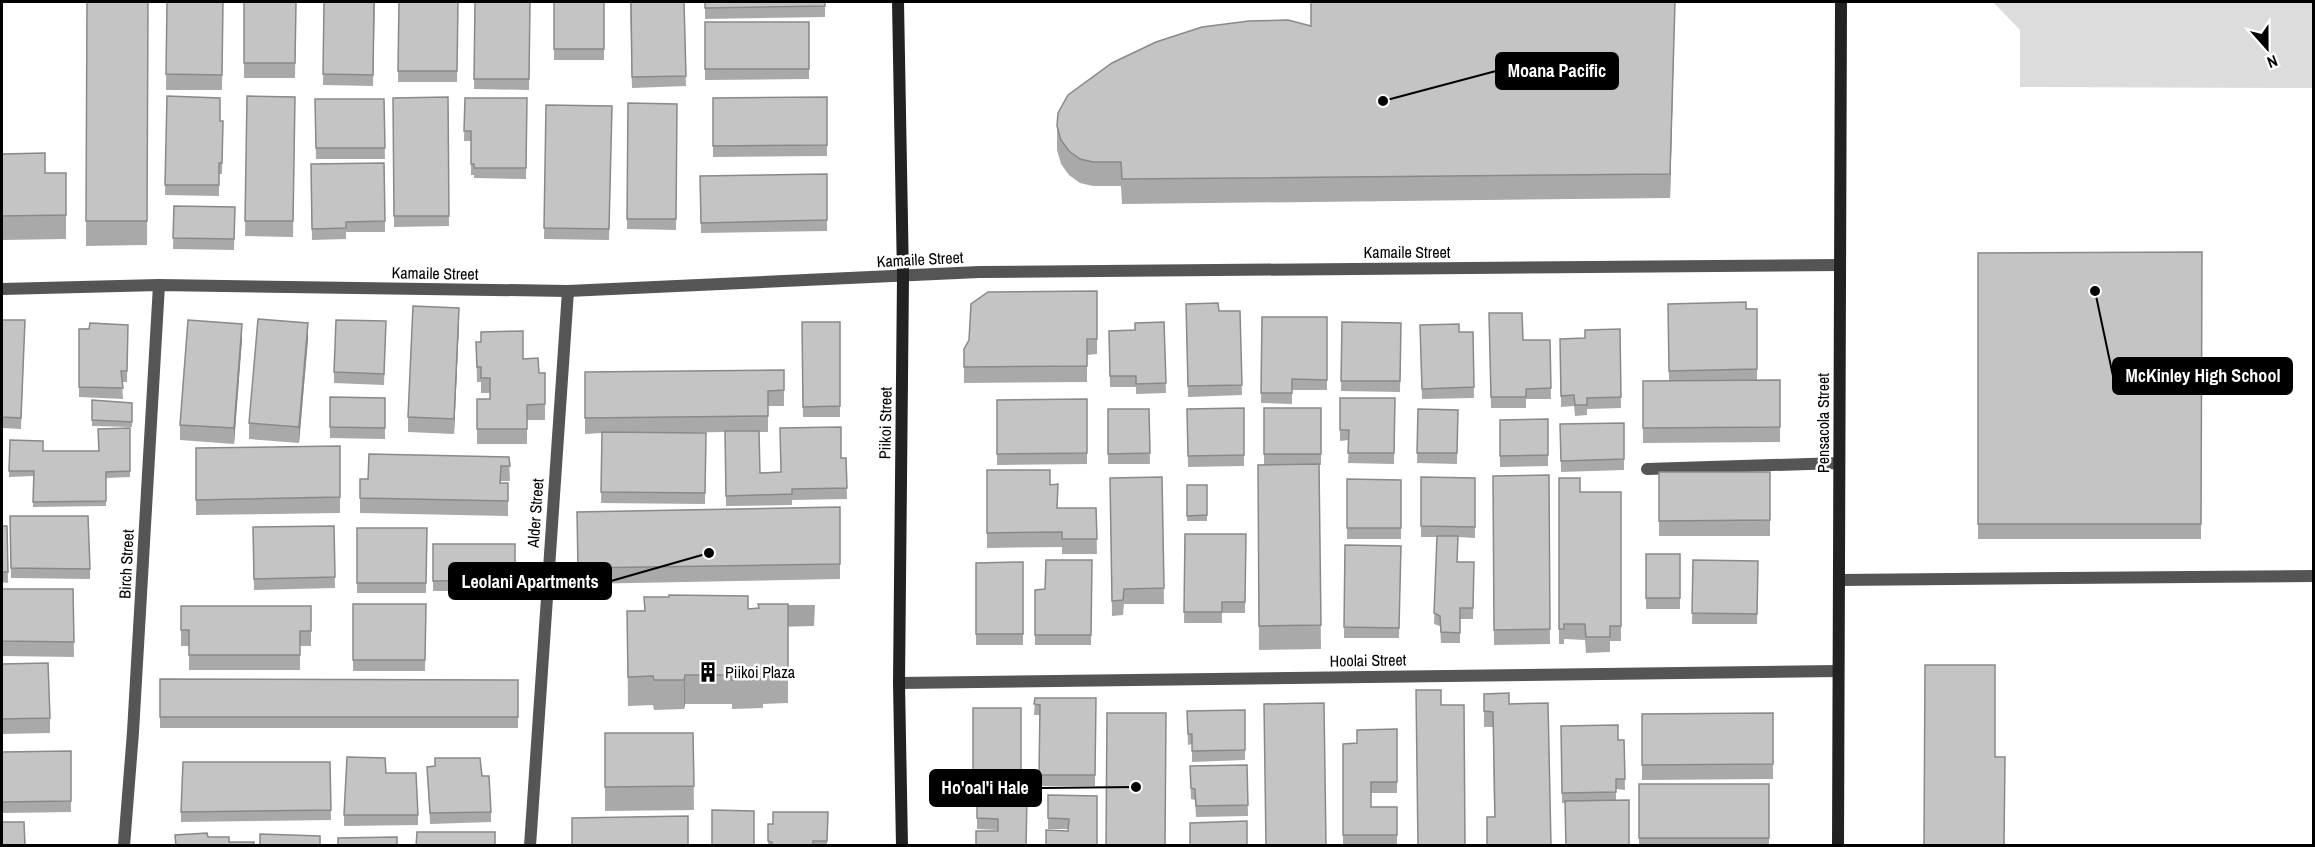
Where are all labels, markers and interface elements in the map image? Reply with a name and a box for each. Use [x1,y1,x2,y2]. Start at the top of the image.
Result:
north arrow [2237,18,2297,78]
text: N [2264,50,2281,74]
callout: Moana Pacific [1496,53,1618,89]
text: Moana Pacific [1508,58,1606,83]
street label: Kamaile Street [1364,241,1451,263]
street label: Kamaile Street [876,246,964,272]
street label: Kamaile Street [391,261,479,285]
callout: McKinley High School [2113,358,2292,394]
text: McKinley High School [2125,363,2281,388]
street label: Pensacola Street [1812,373,1834,473]
street label: Piikoi Street [873,386,897,459]
street label: Alder Street [522,477,548,549]
street label: Birch Street [113,528,139,599]
callout: Leolani Apartments [449,563,611,599]
text: Leolani Apartments [461,569,599,594]
street label: Hoolai Street [1330,648,1407,672]
building icon: Piikoi Plaza [696,660,720,684]
place label: Piikoi Plaza [725,661,796,683]
callout: Ho'oal'i Hale [930,770,1041,806]
text: Ho'oal'i Hale [941,775,1029,800]

